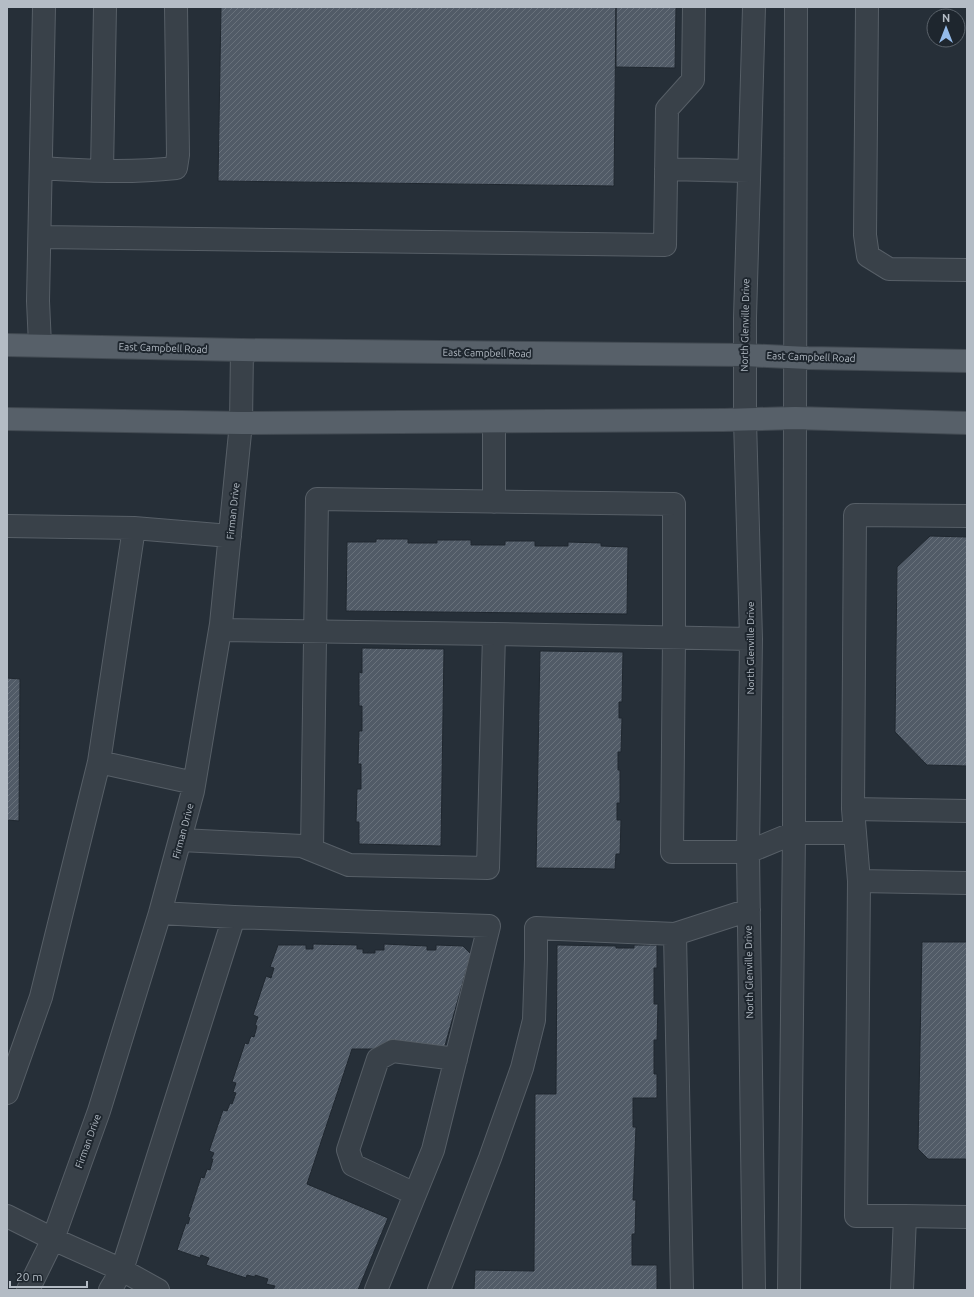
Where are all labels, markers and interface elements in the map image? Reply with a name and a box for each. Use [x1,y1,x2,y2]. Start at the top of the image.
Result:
north arrow [926,8,966,48]
text: N [942,12,950,24]
street label: North Glenville Drive [739,278,751,372]
street label: East Campbell Road [118,341,208,355]
street label: East Campbell Road [442,347,532,359]
street label: East Campbell Road [766,350,856,364]
street label: Firman Drive [225,482,241,540]
street label: North Glenville Drive [745,601,756,695]
street label: Firman Drive [170,802,196,860]
street label: North Glenville Drive [743,925,755,1019]
street label: Firman Drive [73,1112,103,1170]
scale bar [10,1263,87,1289]
text: 20 m [16,1270,43,1283]

